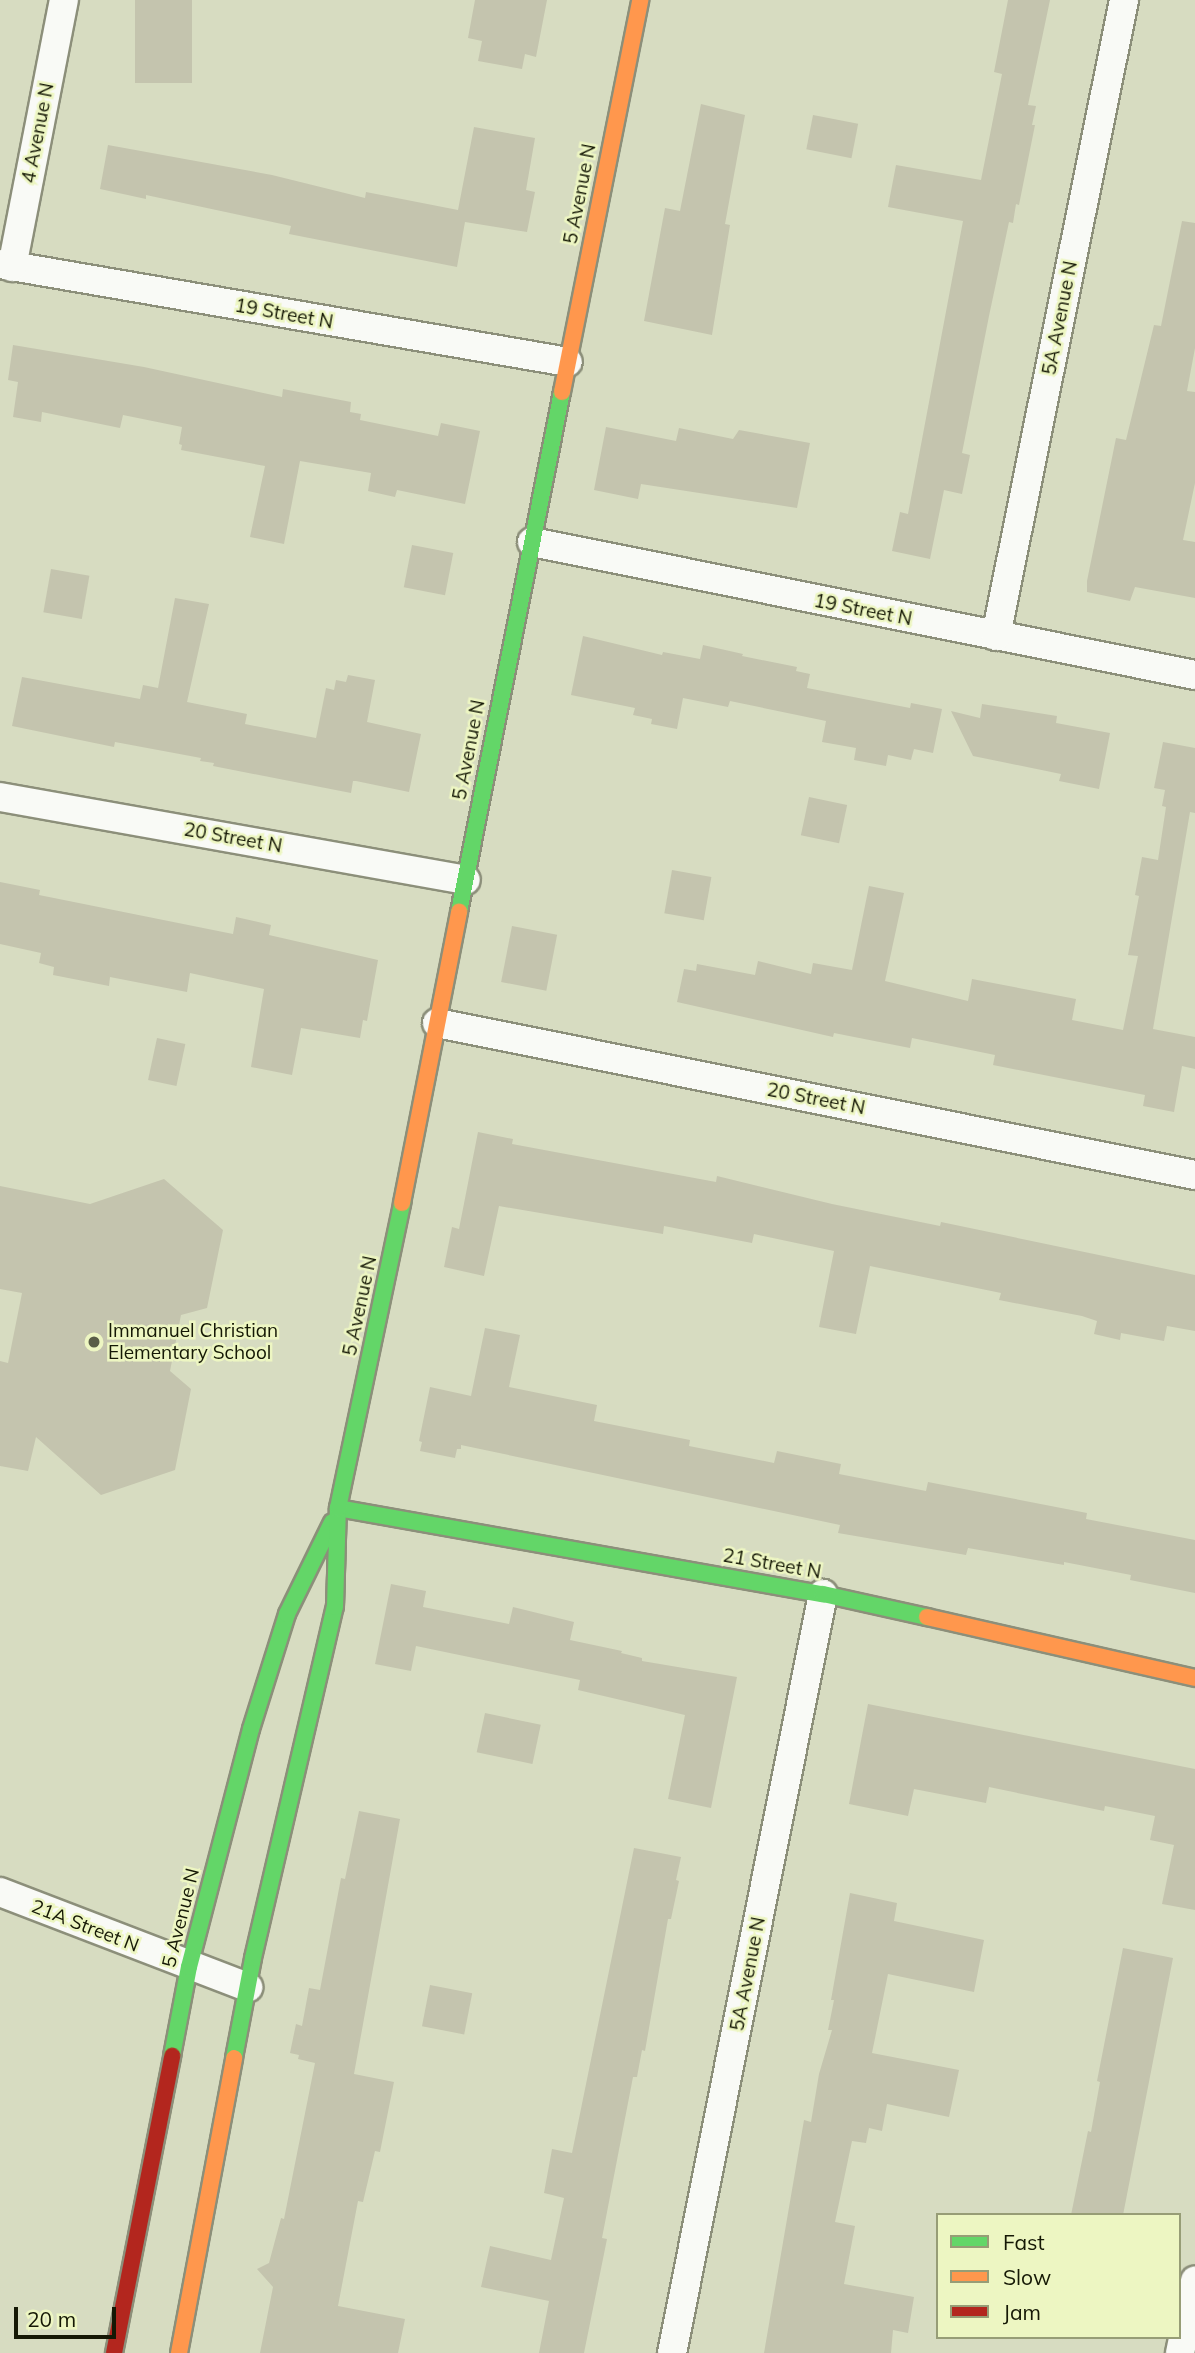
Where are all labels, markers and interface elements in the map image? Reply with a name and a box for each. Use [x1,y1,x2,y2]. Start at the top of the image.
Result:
street label: 4 Avenue N [17,81,59,185]
street label: 5 Avenue N [559,142,601,246]
street label: 5A Avenue N [1038,259,1082,377]
street label: 19 Street N [233,294,335,334]
street label: 19 Street N [812,589,914,631]
street label: 5 Avenue N [448,698,490,802]
street label: 20 Street N [182,818,284,858]
street label: 20 Street N [765,1078,867,1120]
street label: 5 Avenue N [338,1254,382,1358]
place label: Immanuel Christian Elementary School [108,1320,278,1364]
marker: Immanuel Christian Elementary School [86,1334,102,1350]
street label: 21 Street N [721,1544,823,1584]
street label: 5 Avenue N [158,1866,204,1970]
street label: 21A Street N [28,1895,142,1957]
street label: 5A Avenue N [726,1915,770,2033]
legend [936,2213,1181,2339]
text: Fast [1003,2229,1045,2255]
text: Slow [1003,2264,1051,2290]
scale bar [18,2294,119,2338]
text: Jam [1003,2299,1041,2325]
text: 20 m [27,2306,76,2332]

